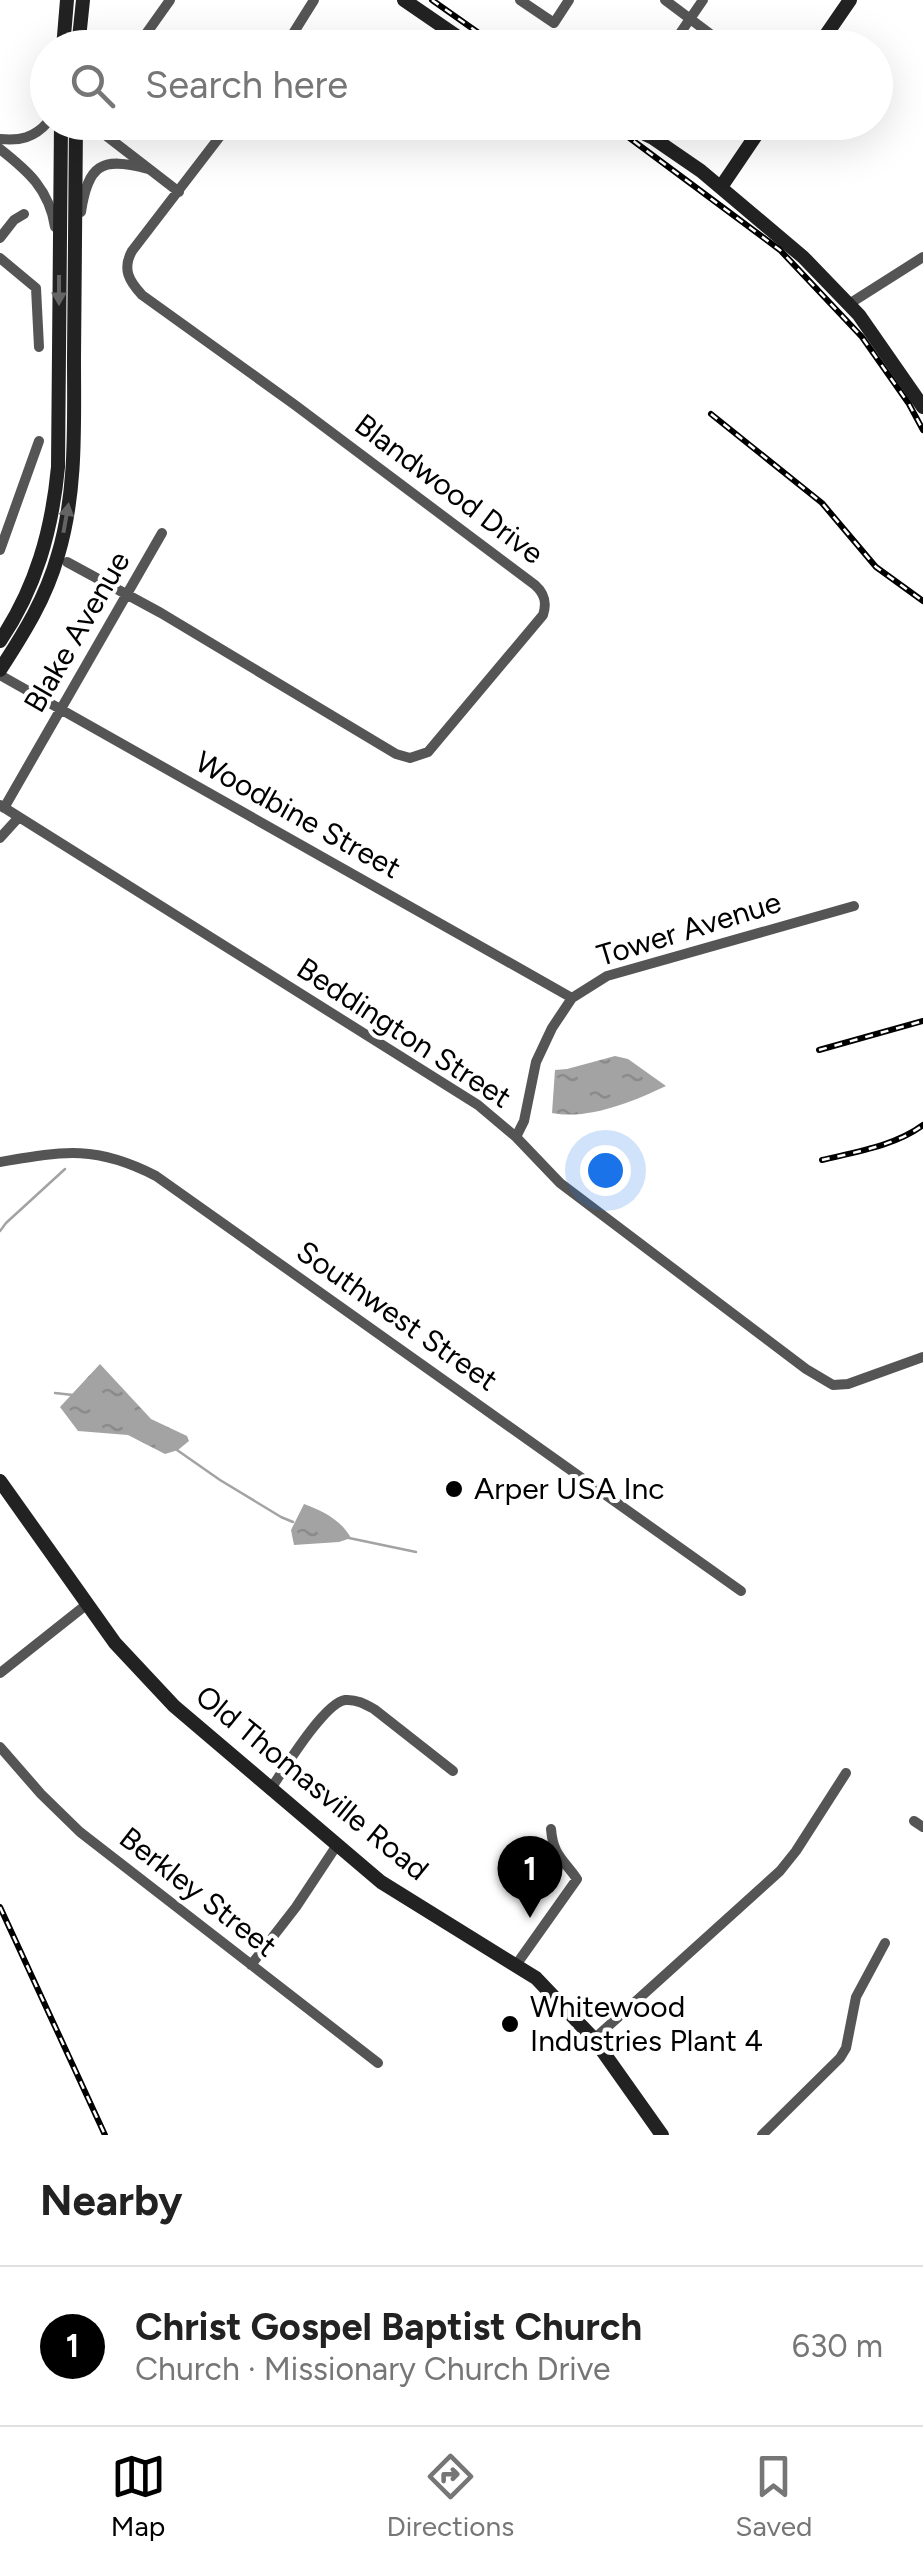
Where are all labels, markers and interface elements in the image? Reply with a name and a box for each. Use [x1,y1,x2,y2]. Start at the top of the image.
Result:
search box [30,30,893,140]
icon: search [65,58,120,113]
text: Search here [145,62,348,108]
one-way arrow [52,274,68,306]
street label: Blandwood Drive [348,406,551,572]
one-way arrow [59,502,74,533]
street label: Blake Avenue [16,545,138,719]
street label: Woodbine Street [189,743,407,886]
street label: Tower Avenue [592,883,785,974]
street label: Beddington Street [290,950,518,1116]
your location [580,1145,631,1196]
street label: Southwest Street [290,1233,505,1399]
place label: Arper USA Inc [474,1470,665,1507]
marker: Arper USA Inc [443,1478,465,1500]
street label: Old Thomasville Road [188,1677,436,1888]
street label: Berkley Street [112,1819,284,1964]
pin: 1 [498,1836,562,1918]
place label: Whitewood Industries Plant 4 [530,1988,763,2059]
marker: Whitewood Industries Plant 4 [499,2013,521,2035]
text: Nearby [40,2175,182,2226]
text: Christ Gospel Baptist Church [135,2304,642,2350]
text: 1 [66,2327,79,2365]
text: 630 m [792,2327,883,2365]
text: Church · Missionary Church Drive [135,2350,610,2388]
tab: Map [111,2449,166,2543]
tab: Directions [387,2449,514,2543]
tab: Saved [735,2449,812,2543]

